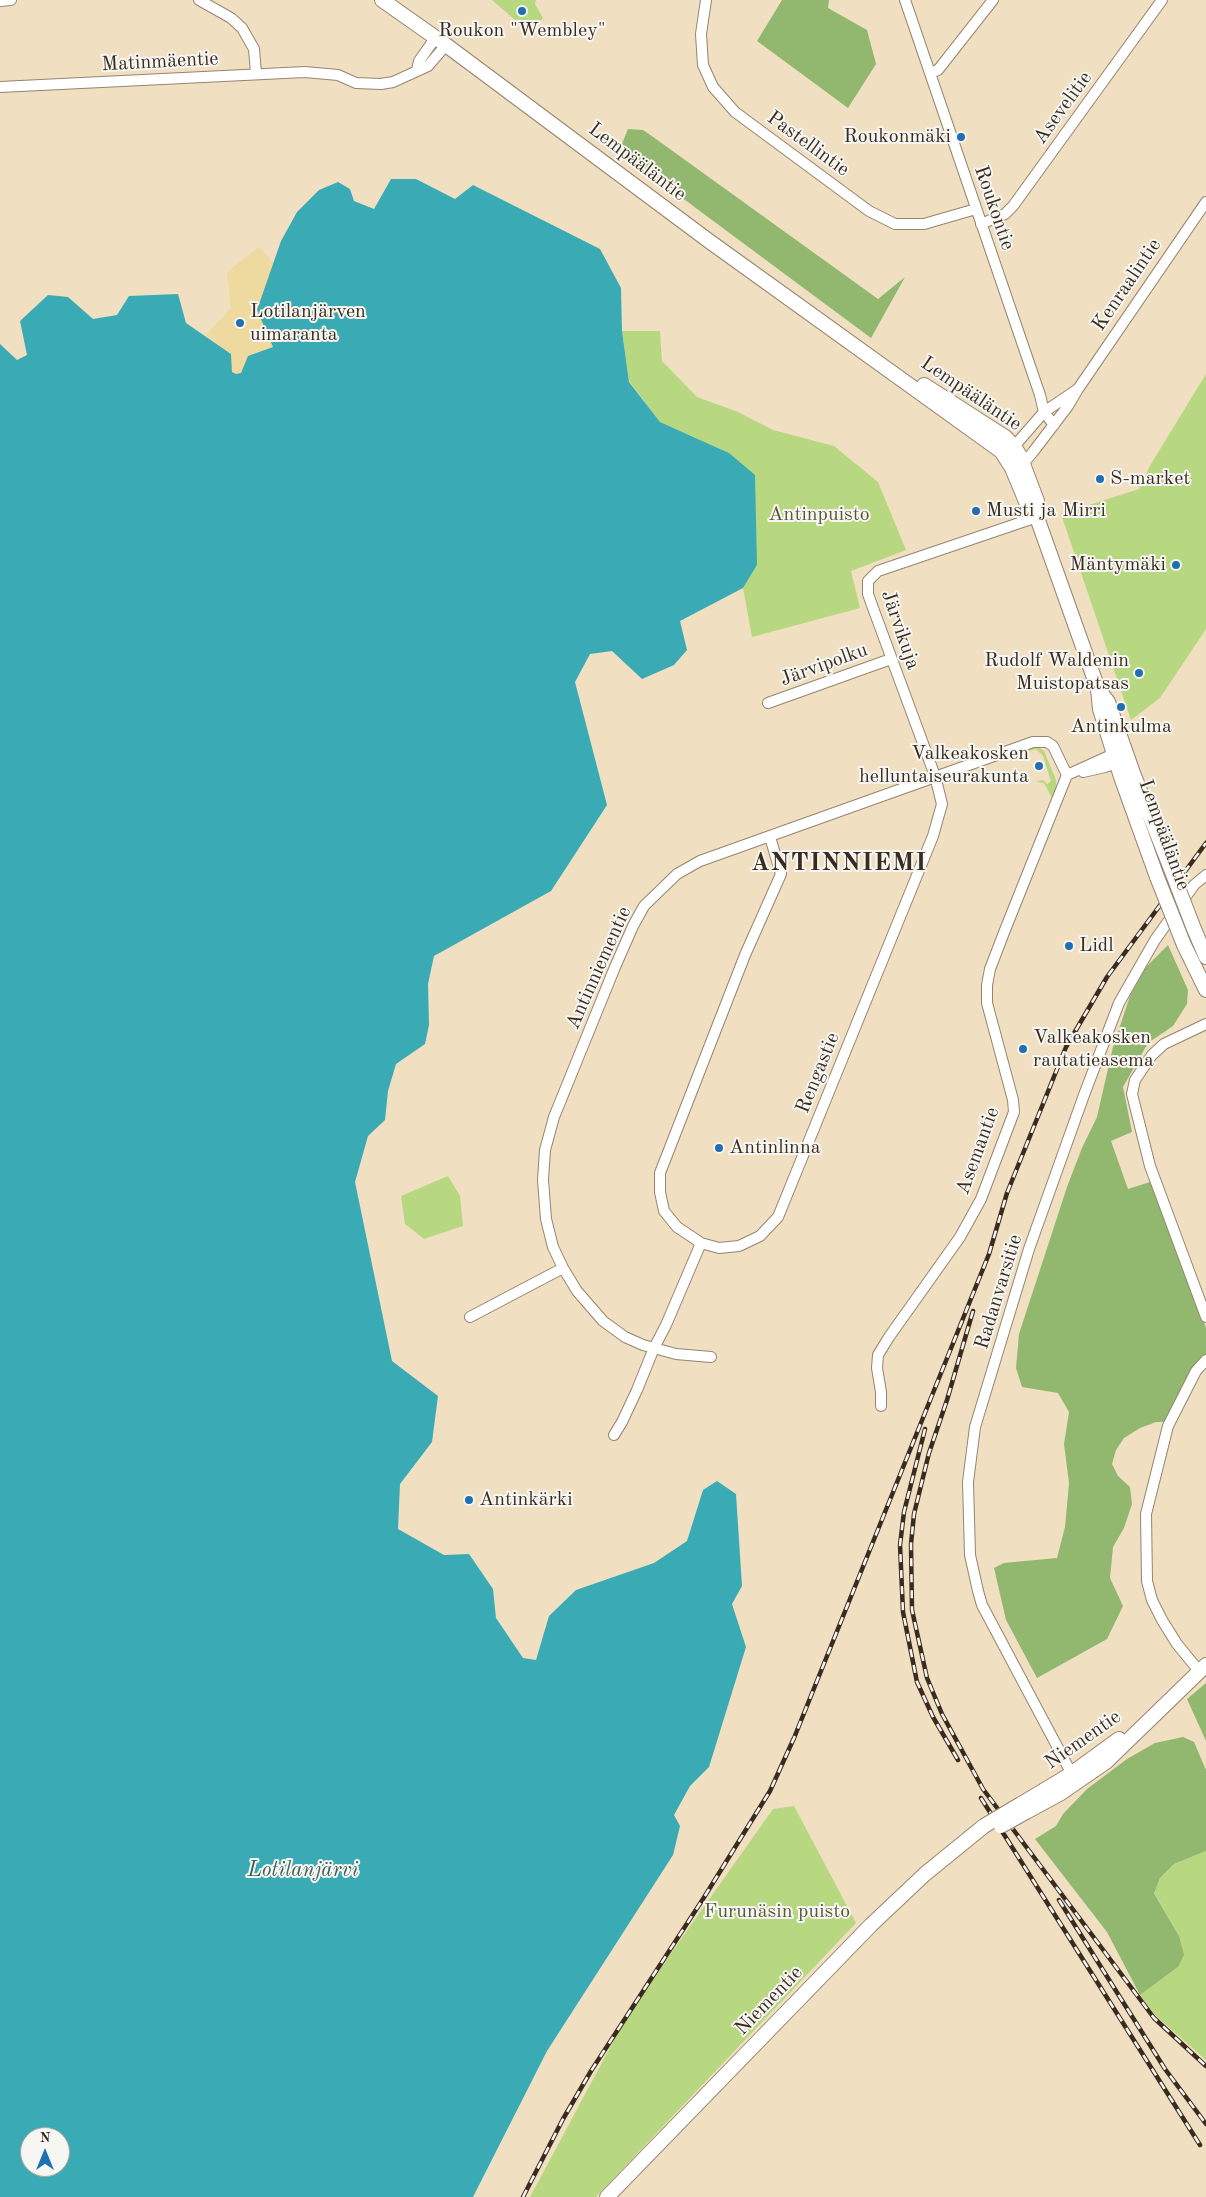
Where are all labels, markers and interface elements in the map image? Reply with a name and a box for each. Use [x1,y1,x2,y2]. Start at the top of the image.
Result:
marker: Roukon "Wembley" [516,5,528,17]
place label: Roukon "Wembley" [438,19,606,43]
street label: Matinmäentie [101,47,219,77]
street label: Asevelitie [1028,67,1098,149]
street label: Pastellintie [762,106,854,182]
street label: Lempääläntie [583,117,691,207]
place label: Roukonmäki [843,125,951,149]
marker: Roukonmäki [955,131,967,143]
street label: Roukontie [968,163,1020,253]
street label: Kenraalintie [1087,234,1167,336]
place label: Lotilanjärven uimaranta [250,300,366,347]
marker: Lotilanjärven uimaranta [234,317,246,329]
street label: Lempääläntie [916,352,1026,436]
place label: S-market [1110,467,1190,491]
marker: S-market [1094,473,1106,485]
place label: Musti ja Mirri [986,499,1106,523]
park label: Antinpuisto [768,503,870,527]
marker: Musti ja Mirri [970,505,982,517]
place label: Mäntymäki [1069,553,1166,577]
marker: Mäntymäki [1170,559,1182,571]
street label: Järvikuja [875,587,925,673]
street label: Järvipolku [777,638,871,692]
place label: Rudolf Waldenin Muistopatsas [984,649,1129,696]
marker: Rudolf Waldenin Muistopatsas [1133,667,1145,679]
marker: Antinkulma [1115,701,1127,713]
place label: Antinkulma [1070,715,1172,739]
place label: Valkeakosken helluntaiseurakunta [859,742,1029,789]
marker: Valkeakosken helluntaiseurakunta [1033,760,1045,772]
street label: Lempääläntie [1133,776,1195,894]
district label: ANTINNIEMI [749,848,929,878]
street label: Antinniementie [561,903,637,1033]
place label: Lidl [1079,934,1114,958]
marker: Lidl [1063,940,1075,952]
place label: Valkeakosken rautatieasema [1033,1026,1154,1073]
street label: Rengastie [791,1029,845,1117]
marker: Valkeakosken rautatieasema [1017,1043,1029,1055]
street label: Asemantie [951,1104,1005,1198]
place label: Antinlinna [729,1136,821,1160]
marker: Antinlinna [713,1142,725,1154]
street label: Radanvarsitie [970,1232,1028,1352]
place label: Antinkärki [479,1488,573,1512]
marker: Antinkärki [463,1494,475,1506]
street label: Niementie [1040,1705,1126,1775]
water label: Lotilanjärvi [247,1857,359,1883]
park label: Furunäsin puisto [704,1900,850,1924]
street label: Niementie [730,1961,808,2041]
north arrow [20,2127,70,2177]
text: N [40,2131,50,2145]

